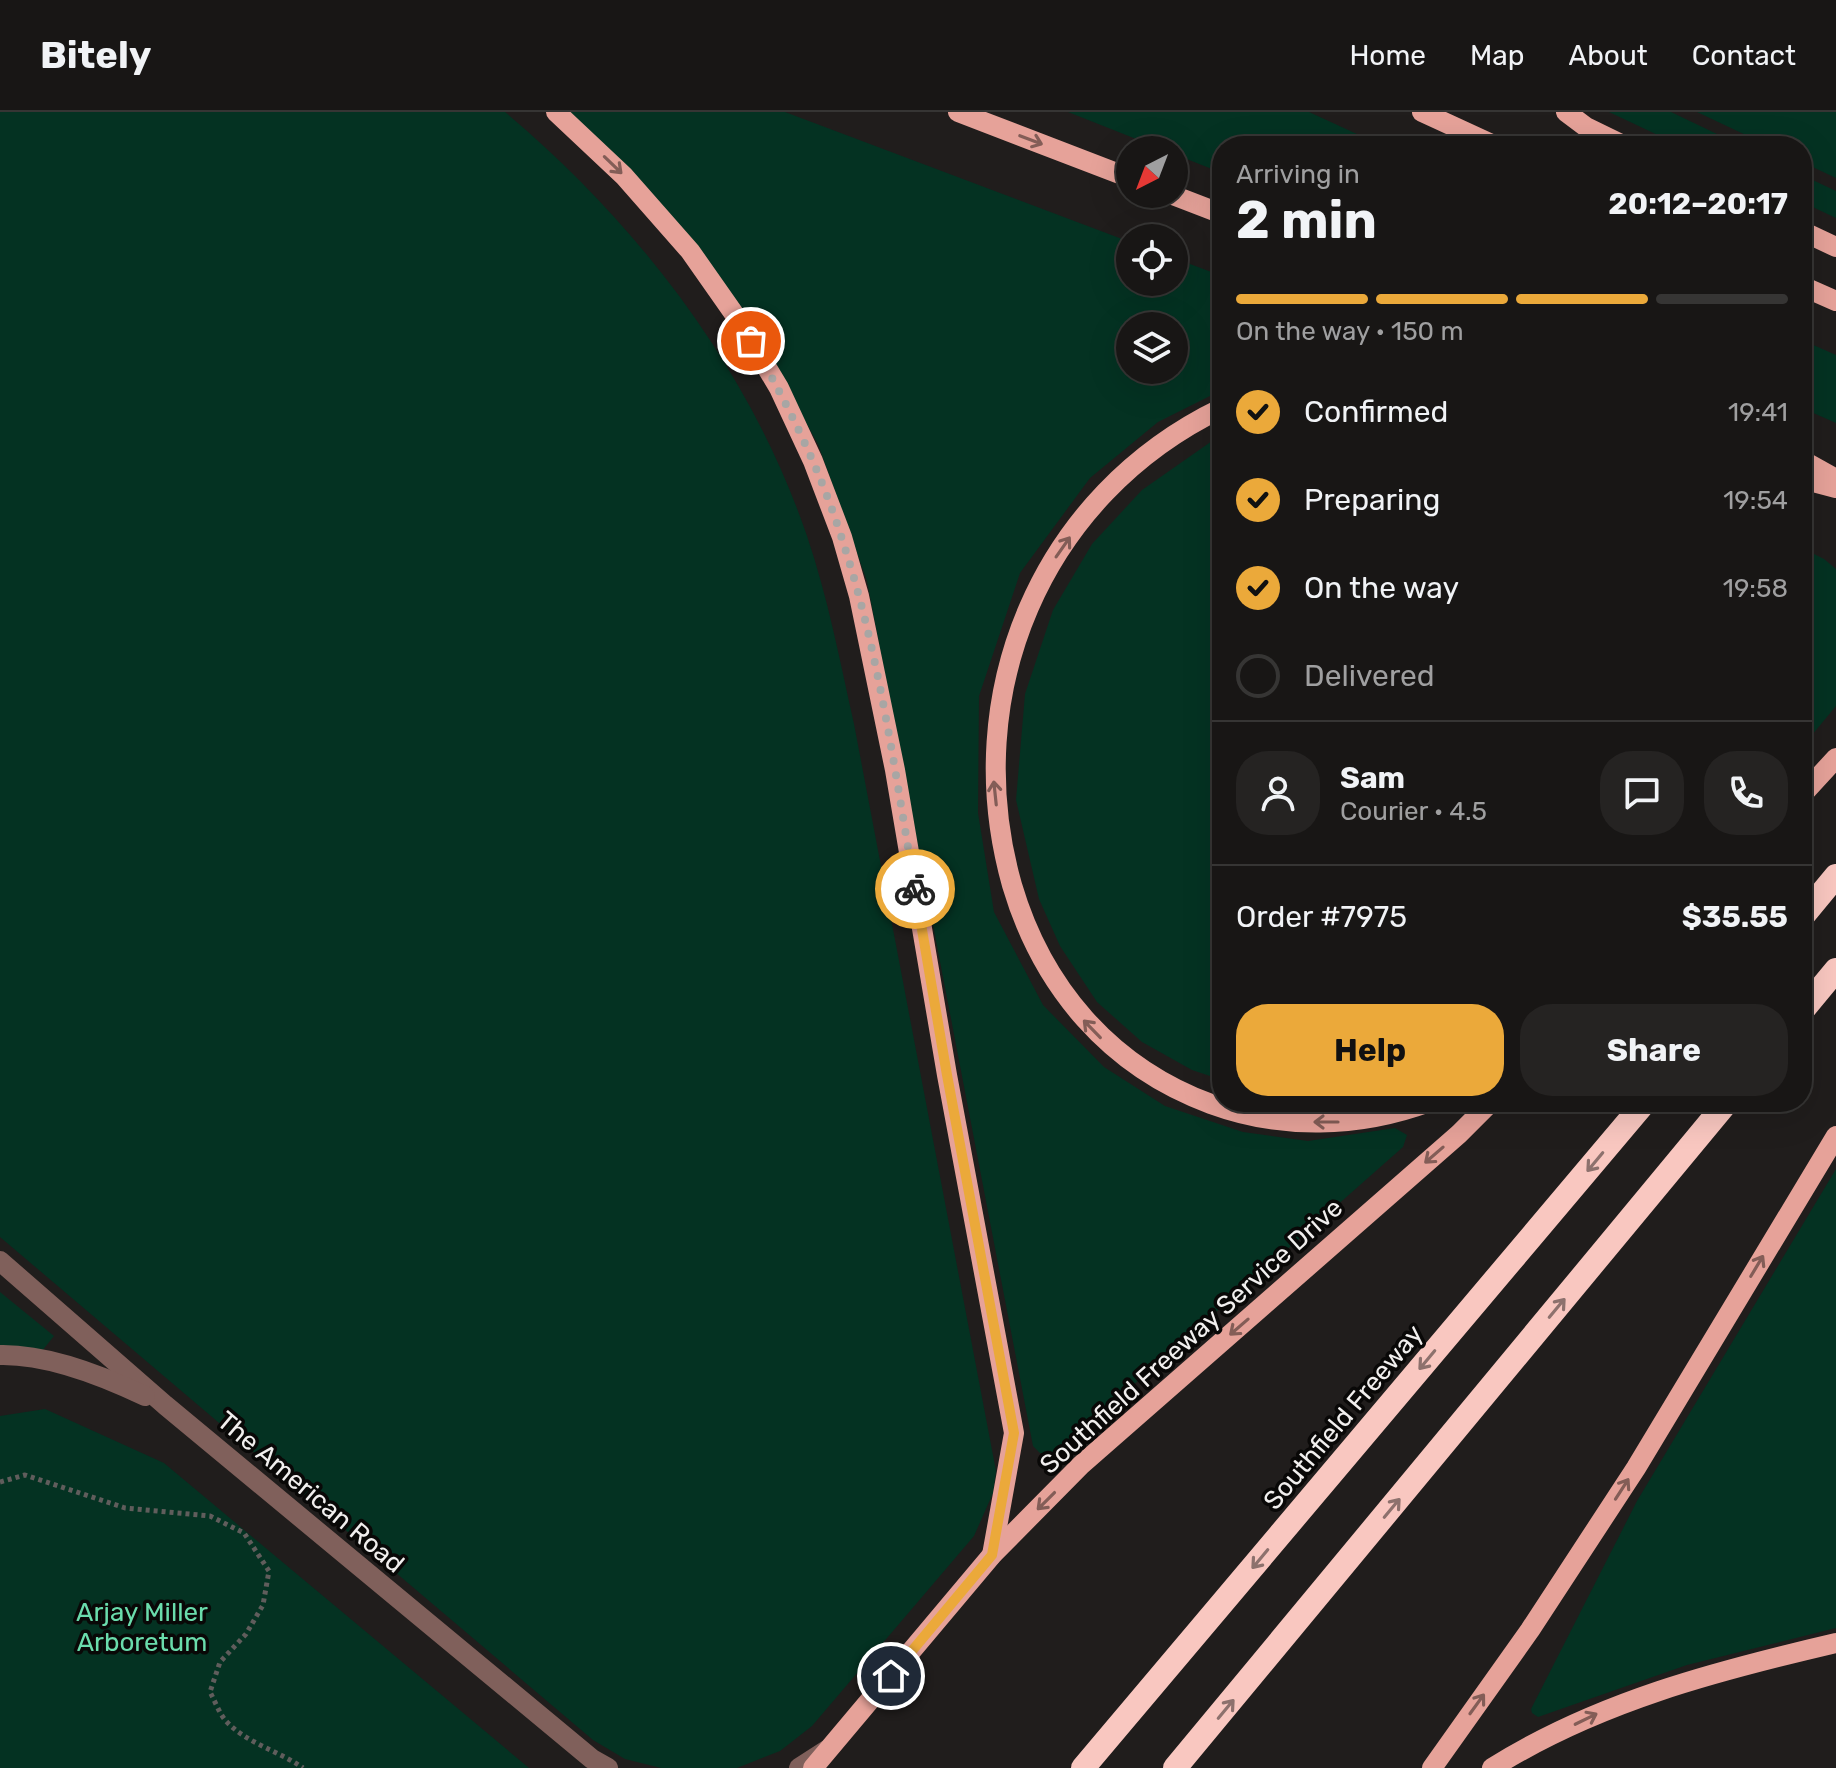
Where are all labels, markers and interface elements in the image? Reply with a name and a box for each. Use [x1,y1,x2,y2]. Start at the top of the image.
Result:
text: Bitely [40,32,152,78]
text: Home [1349,39,1426,72]
text: Map [1470,39,1524,72]
text: About [1568,39,1648,72]
text: Contact [1692,39,1796,72]
one-way arrow [1018,134,1042,148]
north arrow [1116,136,1188,208]
map controls [1116,136,1188,384]
one-way arrow [603,155,622,174]
text: Arriving in [1236,159,1360,190]
text: 20:12–20:17 [1608,186,1788,222]
text: 2 min [1236,189,1377,251]
button: locate [1116,224,1188,296]
pin [717,307,785,375]
button: layers [1116,312,1188,384]
text: On the way · 150 m [1236,316,1464,347]
icon: bag [729,319,773,363]
icon: check [1236,390,1280,434]
text: Confirmed [1304,394,1448,430]
text: 19:41 [1728,397,1788,428]
icon: check [1236,478,1280,522]
text: Preparing [1304,482,1440,518]
text: 19:54 [1723,485,1788,516]
one-way arrow [1055,536,1071,558]
icon: check [1236,566,1280,610]
text: On the way [1304,570,1459,606]
text: 19:58 [1723,573,1788,604]
text: Delivered [1304,658,1435,694]
button: person [1236,751,1320,835]
button: chat [1600,751,1684,835]
button: phone [1704,751,1788,835]
text: Sam [1340,760,1405,796]
one-way arrow [988,780,1003,807]
text: Courier · 4.5 [1340,796,1487,827]
courier [875,849,955,929]
icon: bike [893,867,937,911]
text: Order #7975 [1236,899,1407,935]
text: $35.55 [1682,899,1788,935]
button: Help [1236,1004,1504,1096]
button: Share [1520,1004,1788,1096]
one-way arrow [1082,1019,1101,1039]
one-way arrow [1313,1114,1340,1130]
one-way arrow [1425,1146,1445,1164]
one-way arrow [1586,1151,1604,1171]
street label: Southfield Freeway Service Drive [1033,1192,1349,1480]
one-way arrow [1749,1255,1765,1278]
one-way arrow [1548,1298,1566,1318]
one-way arrow [1229,1318,1249,1336]
street label: Southfield Freeway [1257,1318,1429,1516]
one-way arrow [1418,1350,1436,1370]
street label: The American Road [211,1405,410,1580]
one-way arrow [1614,1478,1631,1500]
one-way arrow [1037,1491,1056,1510]
one-way arrow [1383,1498,1400,1519]
one-way arrow [1251,1548,1269,1569]
park label: Arjay Miller Arboretum [76,1597,208,1658]
pin [857,1642,925,1710]
icon: home [869,1654,913,1698]
one-way arrow [1468,1694,1485,1715]
one-way arrow [1217,1699,1235,1719]
one-way arrow [1573,1711,1597,1726]

